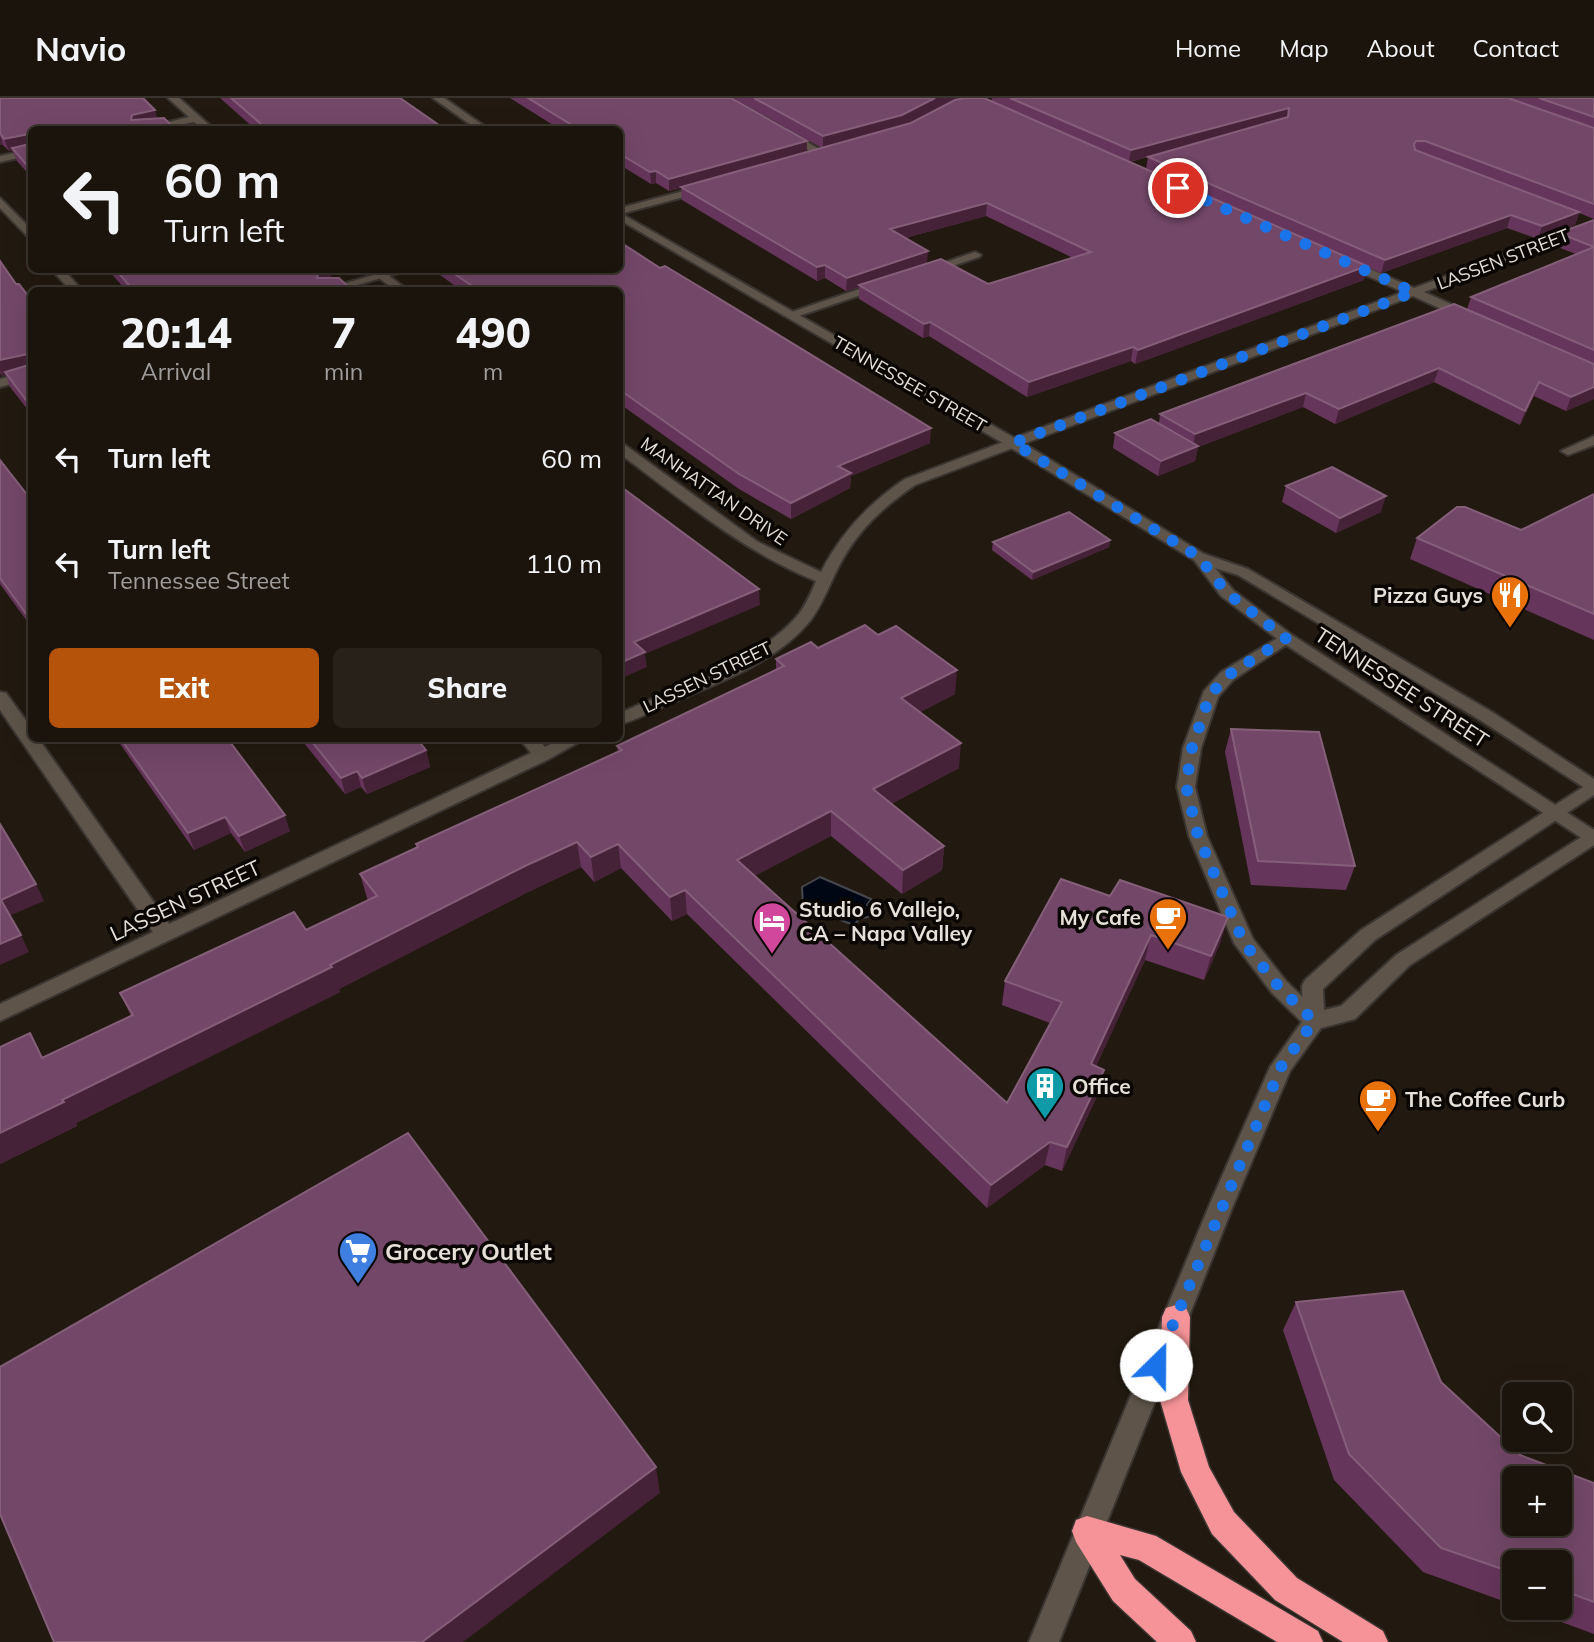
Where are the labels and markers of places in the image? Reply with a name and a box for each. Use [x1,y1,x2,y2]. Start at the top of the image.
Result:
pin [1148,158,1208,218]
restaurant icon: Pizza Guys [1489,574,1531,629]
place label: Pizza Guys [1373,582,1483,608]
place label: Studio 6 Vallejo, CA – Napa Valley [799,896,973,946]
cafe icon: My Cafe [1147,896,1189,951]
hotel icon: Studio 6 Vallejo, CA – Napa Valley [751,900,793,955]
place label: My Cafe [1060,904,1141,930]
building icon: Office [1024,1065,1066,1120]
place label: Office [1072,1073,1131,1099]
cafe icon: The Coffee Curb [1357,1078,1399,1133]
place label: The Coffee Curb [1405,1086,1565,1112]
supermarket icon: Grocery Outlet [337,1230,379,1285]
place label: Grocery Outlet [385,1236,552,1266]

